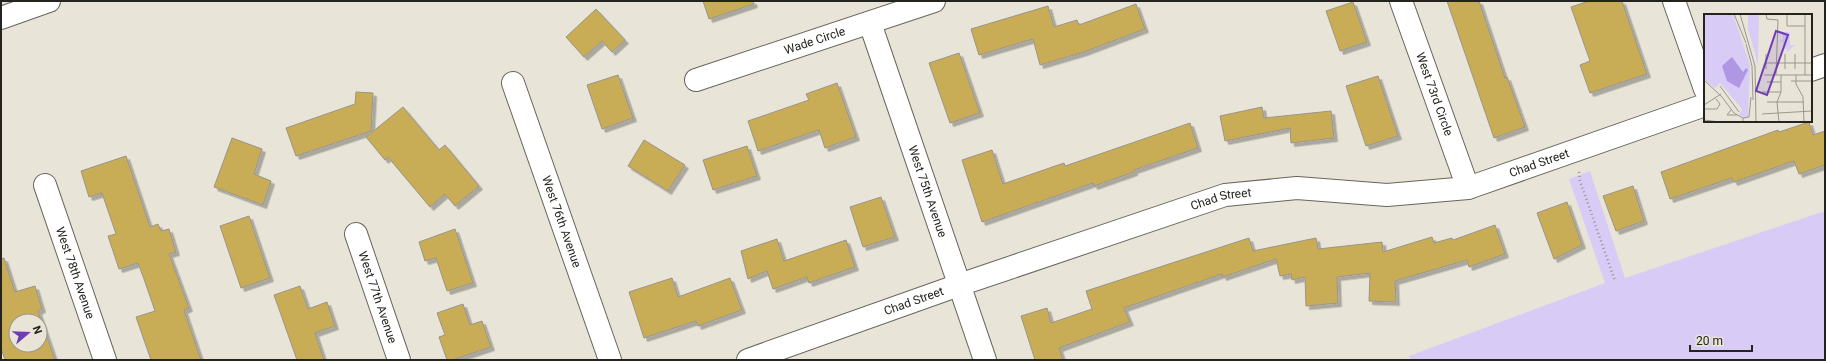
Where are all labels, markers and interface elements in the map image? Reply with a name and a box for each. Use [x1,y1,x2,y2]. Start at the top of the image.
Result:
inset map [1704,14,1812,122]
street label: Wade Circle [782,24,847,57]
street label: West 73rd Circle [1413,51,1456,138]
street label: West 75th Avenue [905,144,950,239]
street label: Chad Street [1507,146,1571,180]
street label: West 76th Avenue [539,174,584,270]
street label: Chad Street [1189,185,1252,213]
street label: West 78th Avenue [53,225,97,321]
street label: West 77th Avenue [355,250,400,345]
street label: Chad Street [882,284,946,318]
north arrow [8,313,48,353]
text: N [30,324,44,336]
scale bar [1690,327,1752,353]
text: 20 m [1696,334,1723,348]

